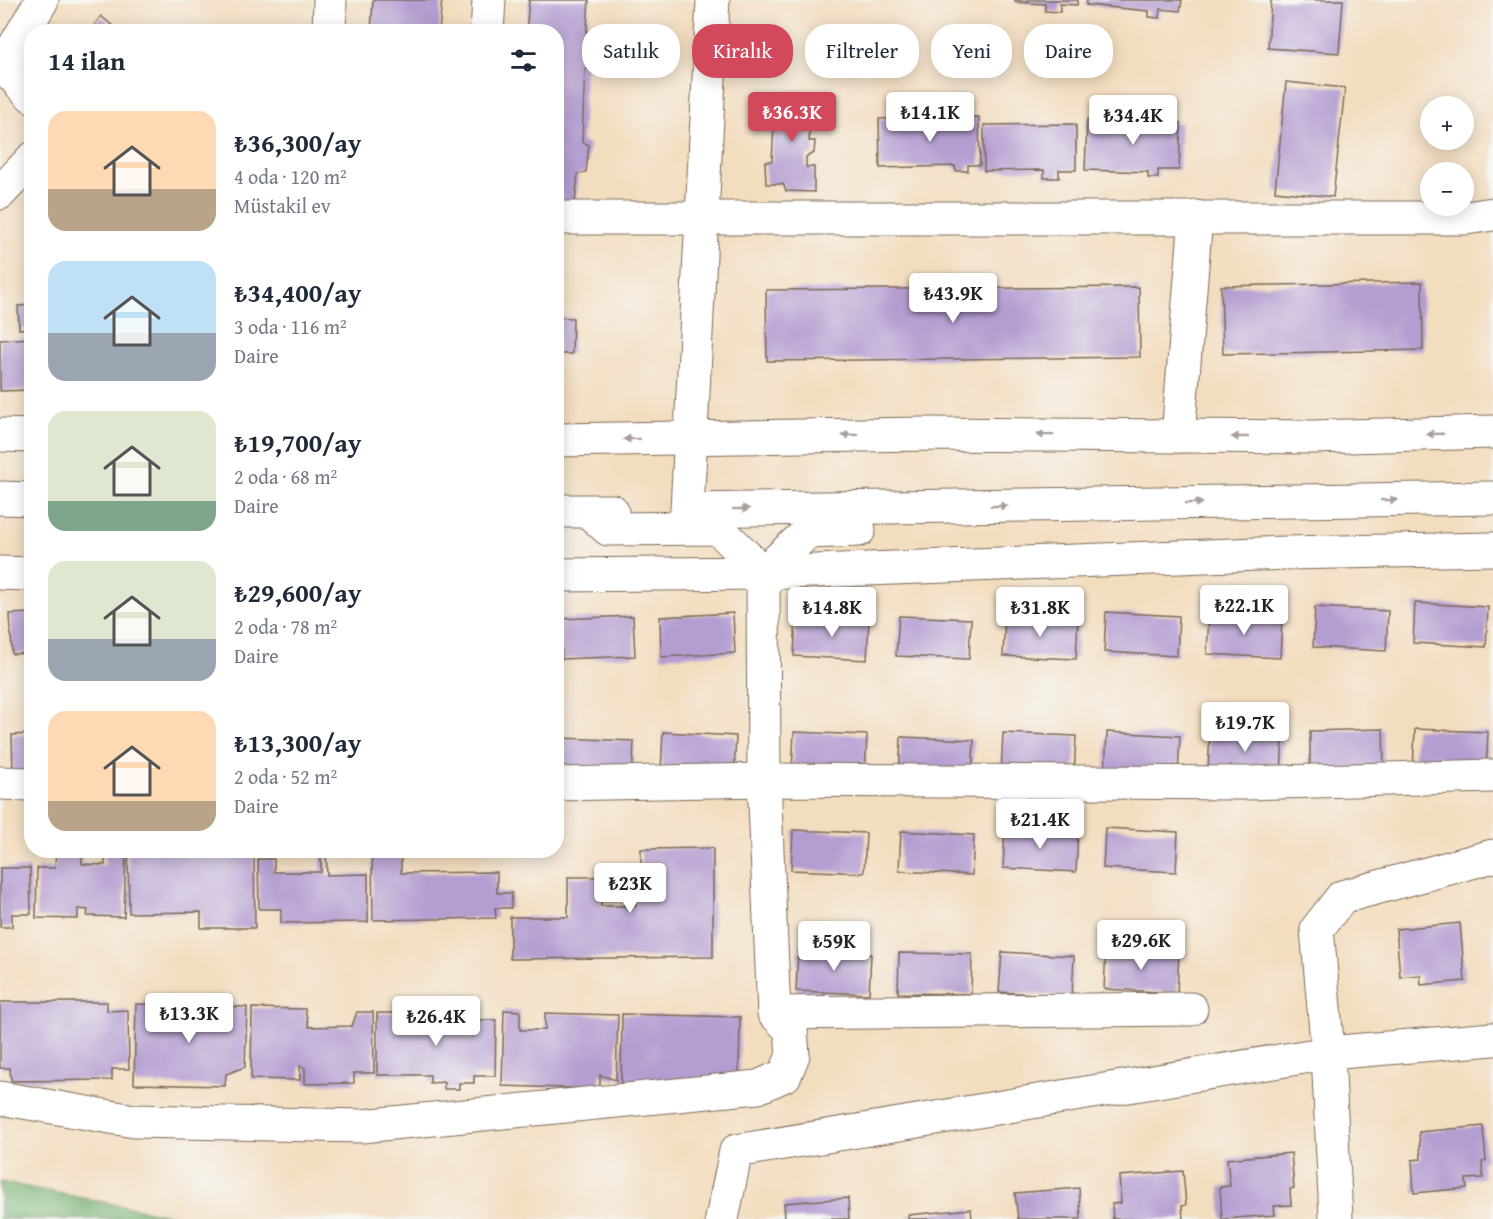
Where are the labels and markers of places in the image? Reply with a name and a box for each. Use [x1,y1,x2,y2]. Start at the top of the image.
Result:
pin: ₺36.3K [743,92,841,143]
pin: ₺14.1K [881,92,979,143]
pin: ₺34.4K [1084,95,1182,146]
pin: ₺43.9K [904,273,1002,324]
pin: ₺22.1K [1195,585,1293,636]
pin: ₺14.8K [783,587,881,638]
pin: ₺31.8K [991,587,1089,638]
pin: ₺19.7K [1196,702,1294,753]
pin: ₺21.4K [991,799,1089,850]
pin: ₺23K [594,863,666,914]
pin: ₺29.6K [1092,920,1190,971]
pin: ₺59K [798,921,870,972]
pin: ₺13.3K [140,993,238,1044]
pin: ₺26.4K [387,996,485,1047]

